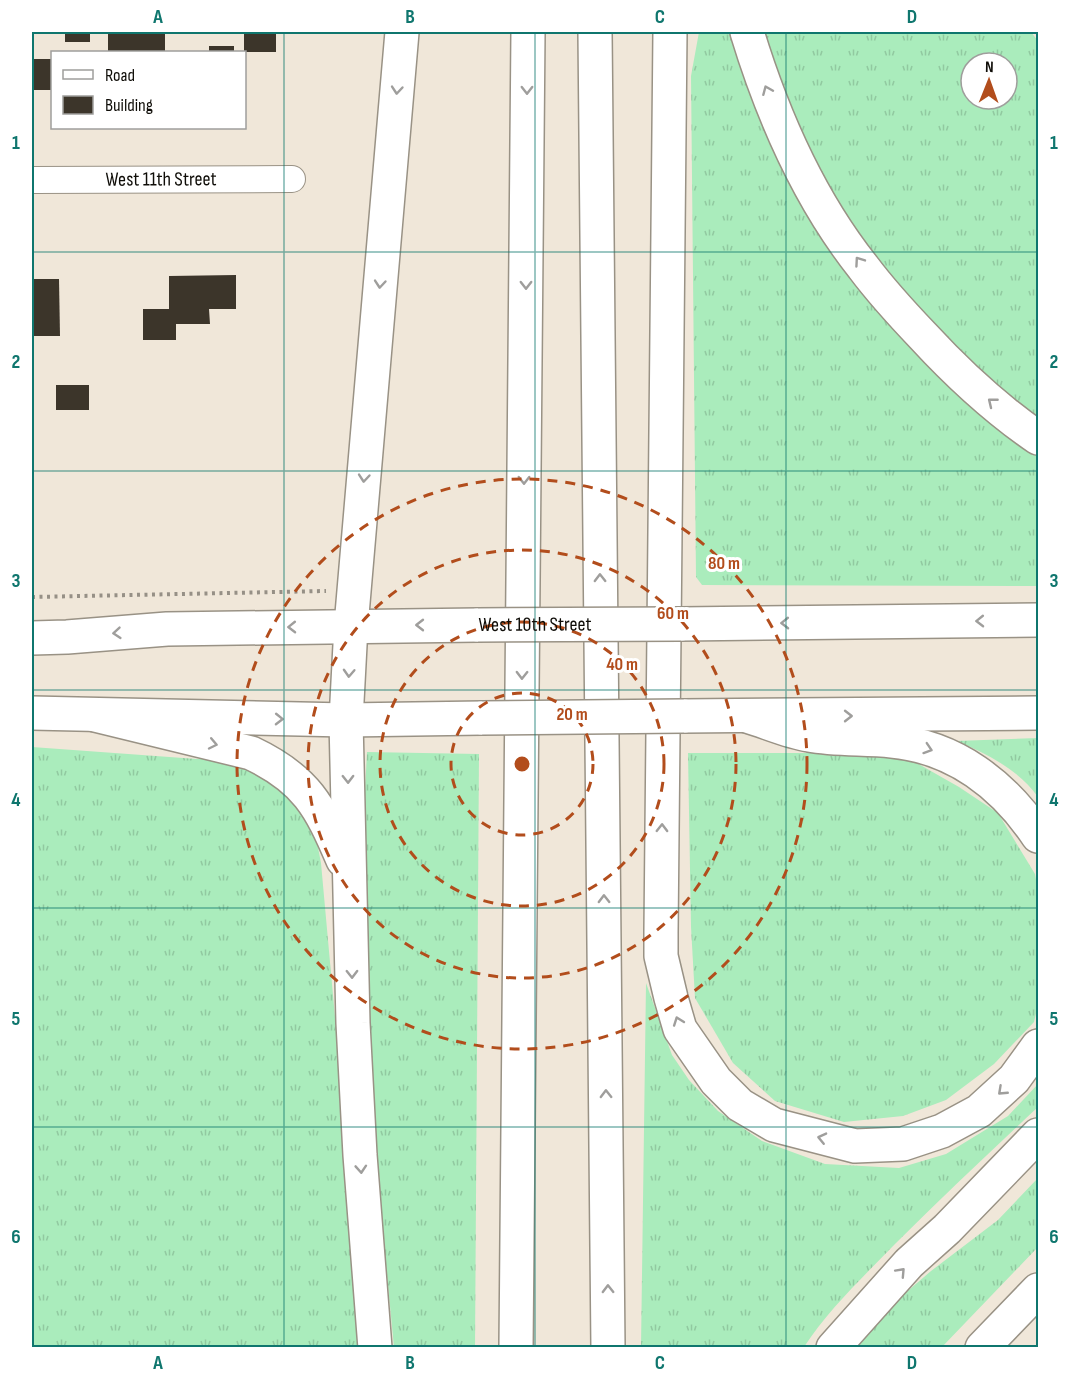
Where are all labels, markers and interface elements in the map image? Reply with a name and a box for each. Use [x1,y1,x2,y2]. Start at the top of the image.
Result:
text: A [152,5,163,29]
text: B [405,5,415,29]
text: C [655,5,665,29]
text: D [907,5,917,29]
legend [51,51,246,129]
north arrow [959,51,1019,111]
text: N [985,58,994,77]
text: Road [105,65,135,86]
one-way arrow [391,85,404,94]
one-way arrow [521,85,533,94]
one-way arrow [762,85,774,96]
text: Building [105,95,153,116]
text: 1 [12,131,20,155]
text: 1 [1050,131,1058,155]
street label: West 11th Street [105,167,217,192]
one-way arrow [855,257,866,268]
one-way arrow [374,280,387,289]
one-way arrow [520,280,532,289]
text: 2 [12,350,20,374]
text: 2 [1050,350,1058,374]
one-way arrow [988,399,999,410]
one-way arrow [357,474,370,483]
one-way arrow [518,475,530,484]
text: 80 m [708,553,740,574]
text: 3 [12,569,21,593]
text: 3 [1050,569,1059,593]
one-way arrow [594,574,606,583]
text: 60 m [657,603,689,624]
street label: West 10th Street [478,612,592,637]
one-way arrow [976,614,985,627]
one-way arrow [781,617,790,629]
one-way arrow [415,619,424,632]
one-way arrow [288,621,297,633]
one-way arrow [112,626,122,639]
text: 40 m [606,654,638,675]
one-way arrow [342,669,355,678]
one-way arrow [516,670,528,679]
text: 20 m [556,704,588,725]
one-way arrow [843,709,852,722]
one-way arrow [275,713,284,725]
one-way arrow [208,736,218,749]
one-way arrow [922,742,933,754]
centre of rings [512,754,532,774]
one-way arrow [342,774,354,783]
text: 4 [11,788,21,812]
text: 4 [1049,788,1059,812]
one-way arrow [656,824,668,833]
one-way arrow [597,895,610,904]
one-way arrow [346,969,358,978]
text: 5 [12,1007,21,1031]
text: 5 [1050,1007,1059,1031]
one-way arrow [673,1016,686,1027]
one-way arrow [998,1084,1008,1095]
one-way arrow [600,1090,612,1099]
one-way arrow [818,1133,828,1146]
one-way arrow [354,1164,367,1173]
text: 6 [11,1225,21,1249]
text: 6 [1049,1225,1059,1249]
one-way arrow [894,1268,905,1279]
one-way arrow [602,1285,614,1294]
text: A [152,1351,163,1375]
text: B [405,1351,415,1375]
text: C [655,1351,665,1375]
text: D [907,1351,917,1375]

